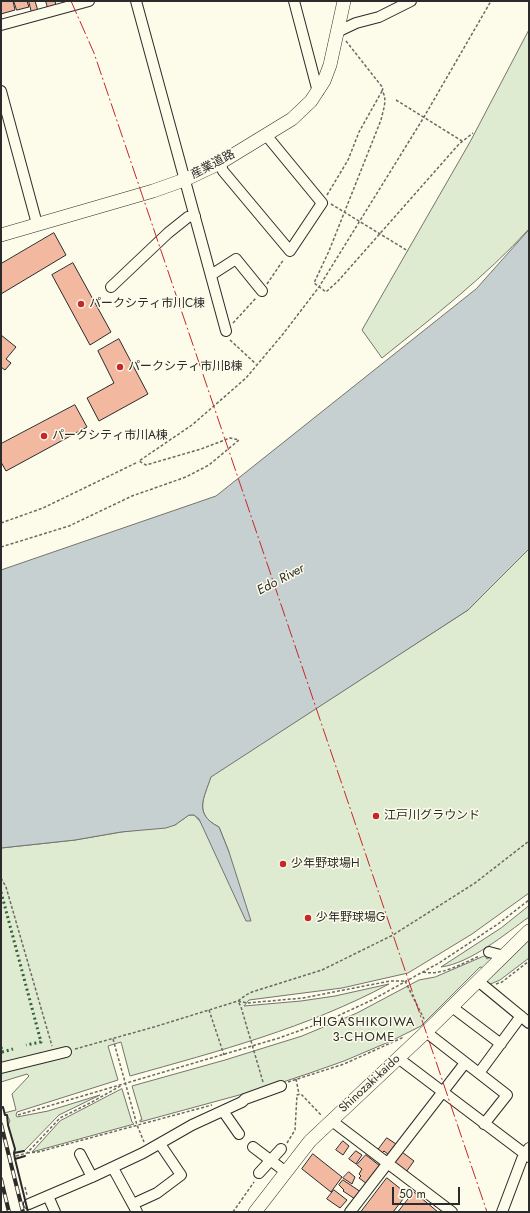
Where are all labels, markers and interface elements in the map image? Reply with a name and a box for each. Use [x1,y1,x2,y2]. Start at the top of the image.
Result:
street label: 産業道路 [188,147,238,183]
place label: パークシティ市川C棟 [89,297,205,311]
marker: パークシティ市川C棟 [76,299,86,309]
place label: パークシティ市川B棟 [128,360,243,374]
marker: パークシティ市川B棟 [115,362,125,372]
place label: パークシティ市川A棟 [52,429,168,443]
marker: パークシティ市川A棟 [39,431,49,441]
water label: Edo River [255,561,307,599]
place label: 江戸川グラウンド [384,809,480,823]
marker: 江戸川グラウンド [371,811,381,821]
place label: 少年野球場H [291,857,360,871]
marker: 少年野球場H [278,859,288,869]
place label: 少年野球場G [316,911,385,925]
marker: 少年野球場G [303,913,313,923]
district label: HIGASHIKOIWA 3-CHOME [313,1015,415,1046]
street label: Shinozaki-kaido [336,1052,404,1116]
scale bar [394,1179,462,1205]
text: 50 m [399,1185,426,1203]

